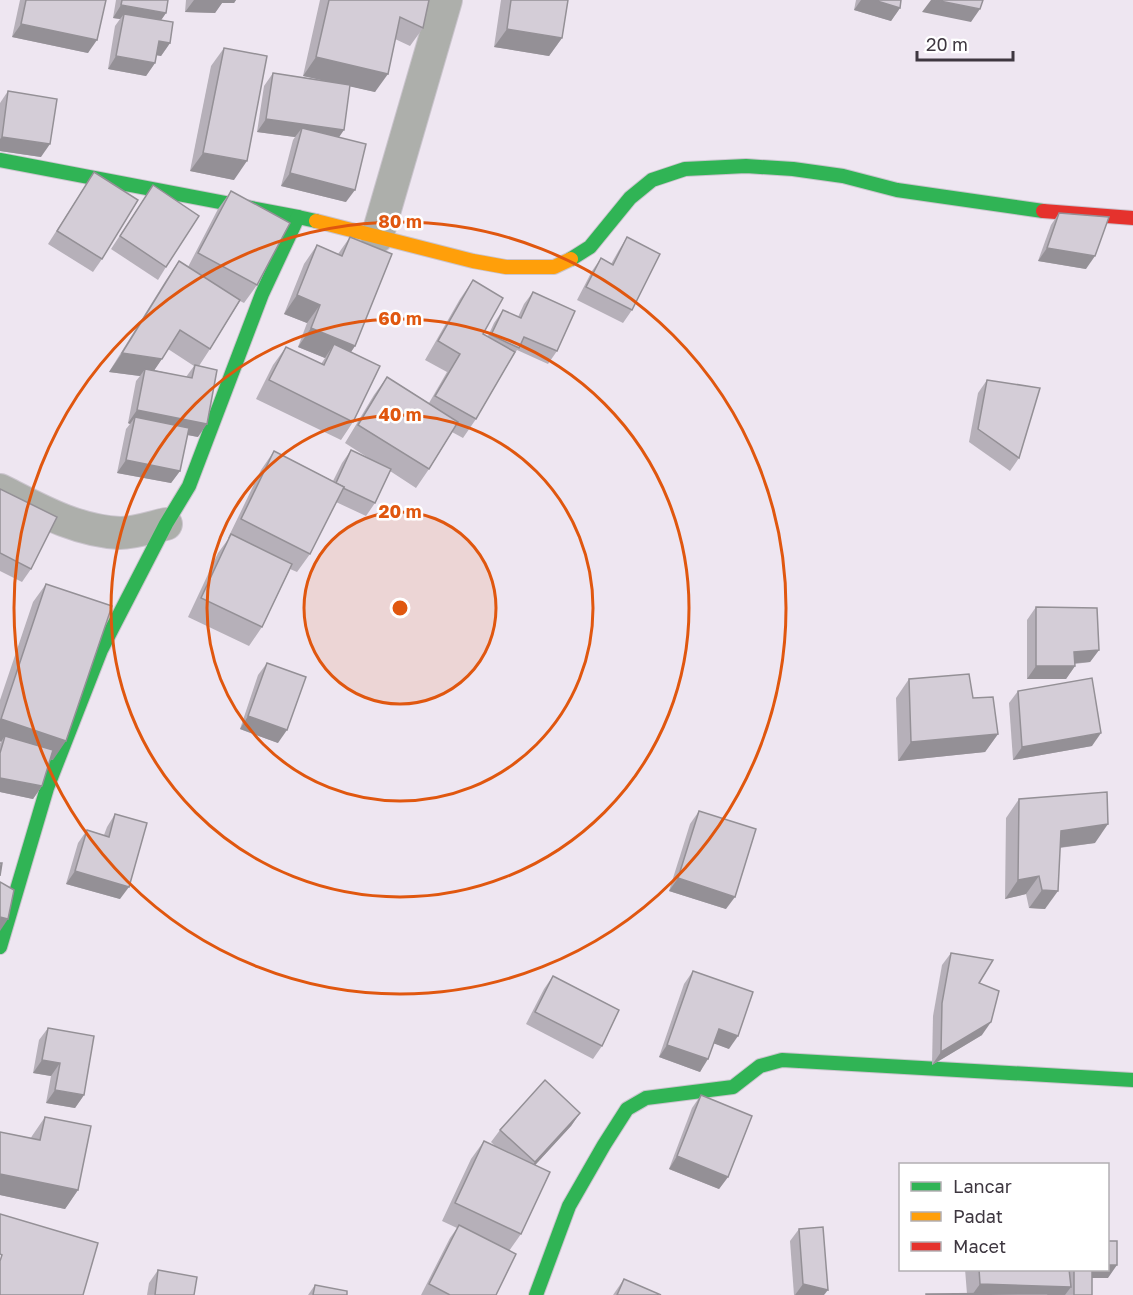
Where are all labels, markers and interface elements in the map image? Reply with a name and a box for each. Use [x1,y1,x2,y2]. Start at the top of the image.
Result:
scale bar [917,24,1013,62]
text: 20 m [926,33,968,55]
text: 80 m [378,210,422,232]
text: 60 m [378,307,422,329]
text: 40 m [378,403,422,425]
text: 20 m [379,500,421,522]
centre of rings [390,598,410,618]
legend [899,1163,1109,1271]
text: Lancar [953,1175,1012,1197]
text: Padat [953,1205,1003,1227]
text: Macet [953,1235,1006,1257]

